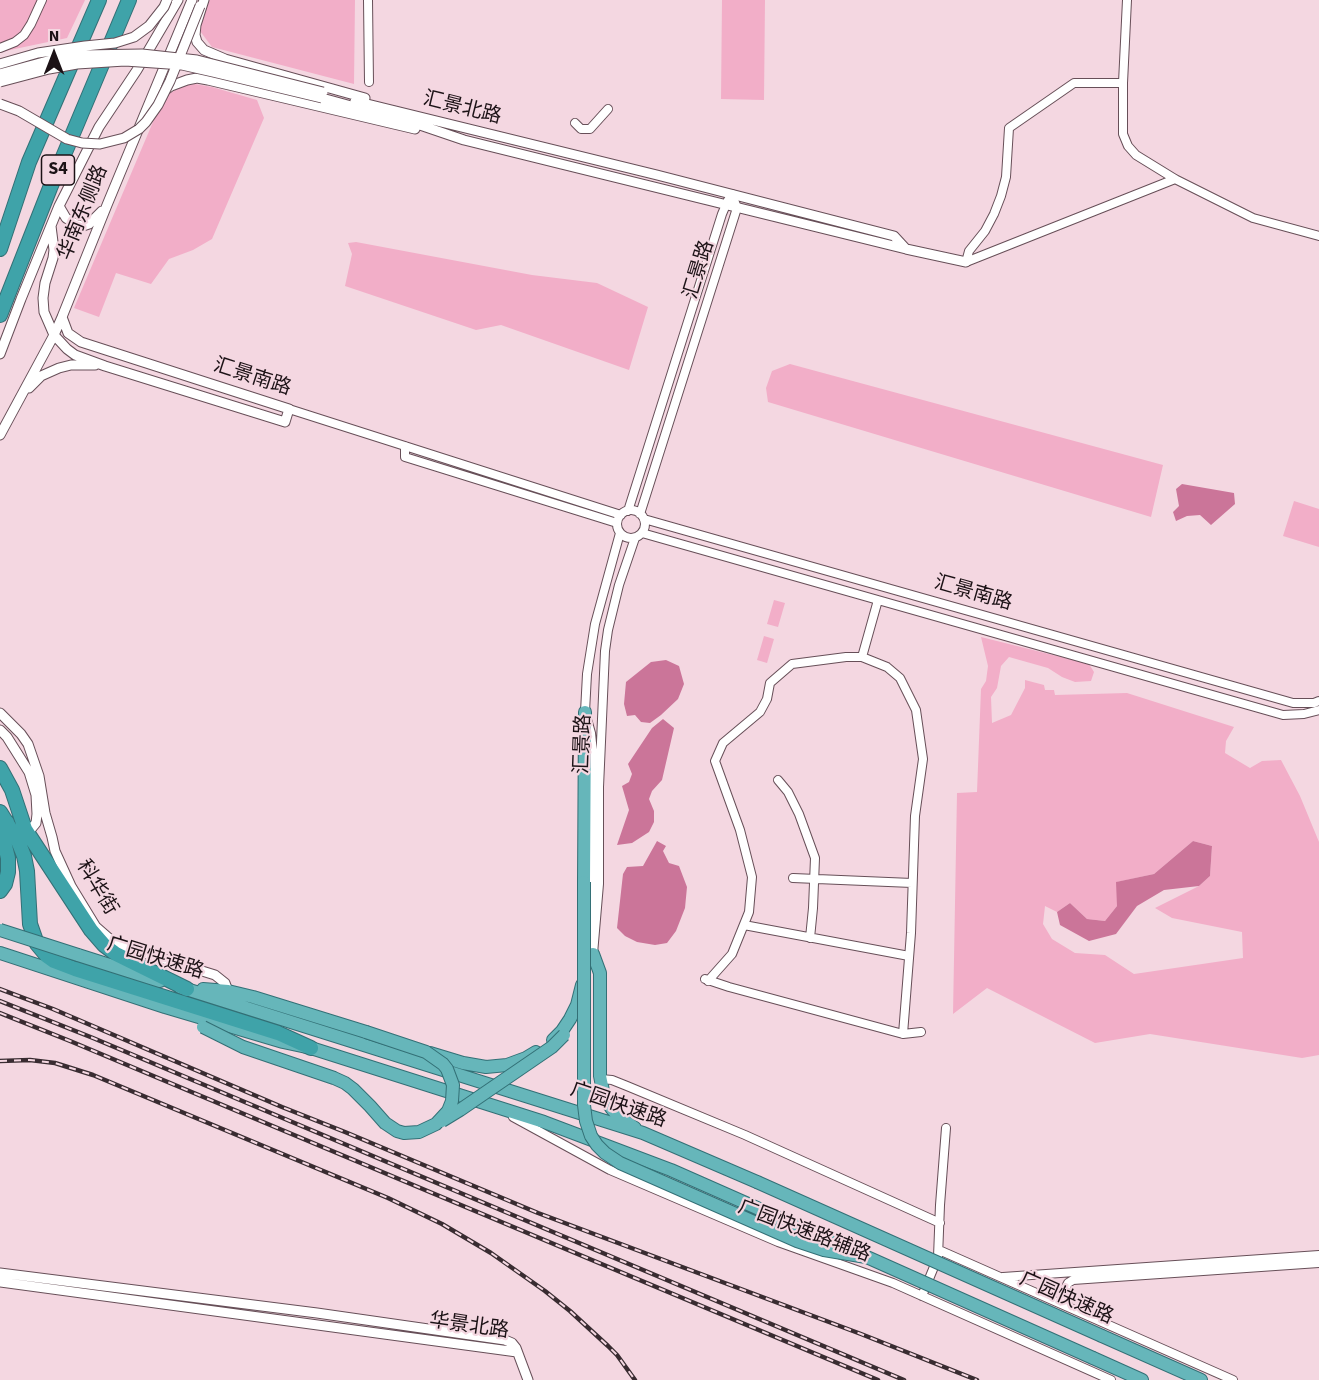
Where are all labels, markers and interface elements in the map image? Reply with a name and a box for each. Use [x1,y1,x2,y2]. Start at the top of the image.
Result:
north arrow [24,24,84,84]
text: N [49,25,59,47]
street label: 汇景北路 [420,88,504,130]
road number: S4 [42,155,74,185]
street label: 华南东侧路 [54,162,114,264]
street label: 汇景路 [680,238,720,302]
street label: 汇景南路 [210,354,294,402]
street label: 汇景南路 [931,571,1015,617]
street label: 汇景路 [571,714,597,774]
street label: 科华街 [70,856,122,920]
street label: 广园快速路 [104,933,206,985]
street label: 广园快速路 [567,1078,669,1134]
street label: 广园快速路辅路 [734,1196,874,1268]
street label: 广园快速路 [1015,1268,1117,1330]
street label: 华景北路 [428,1310,510,1344]

